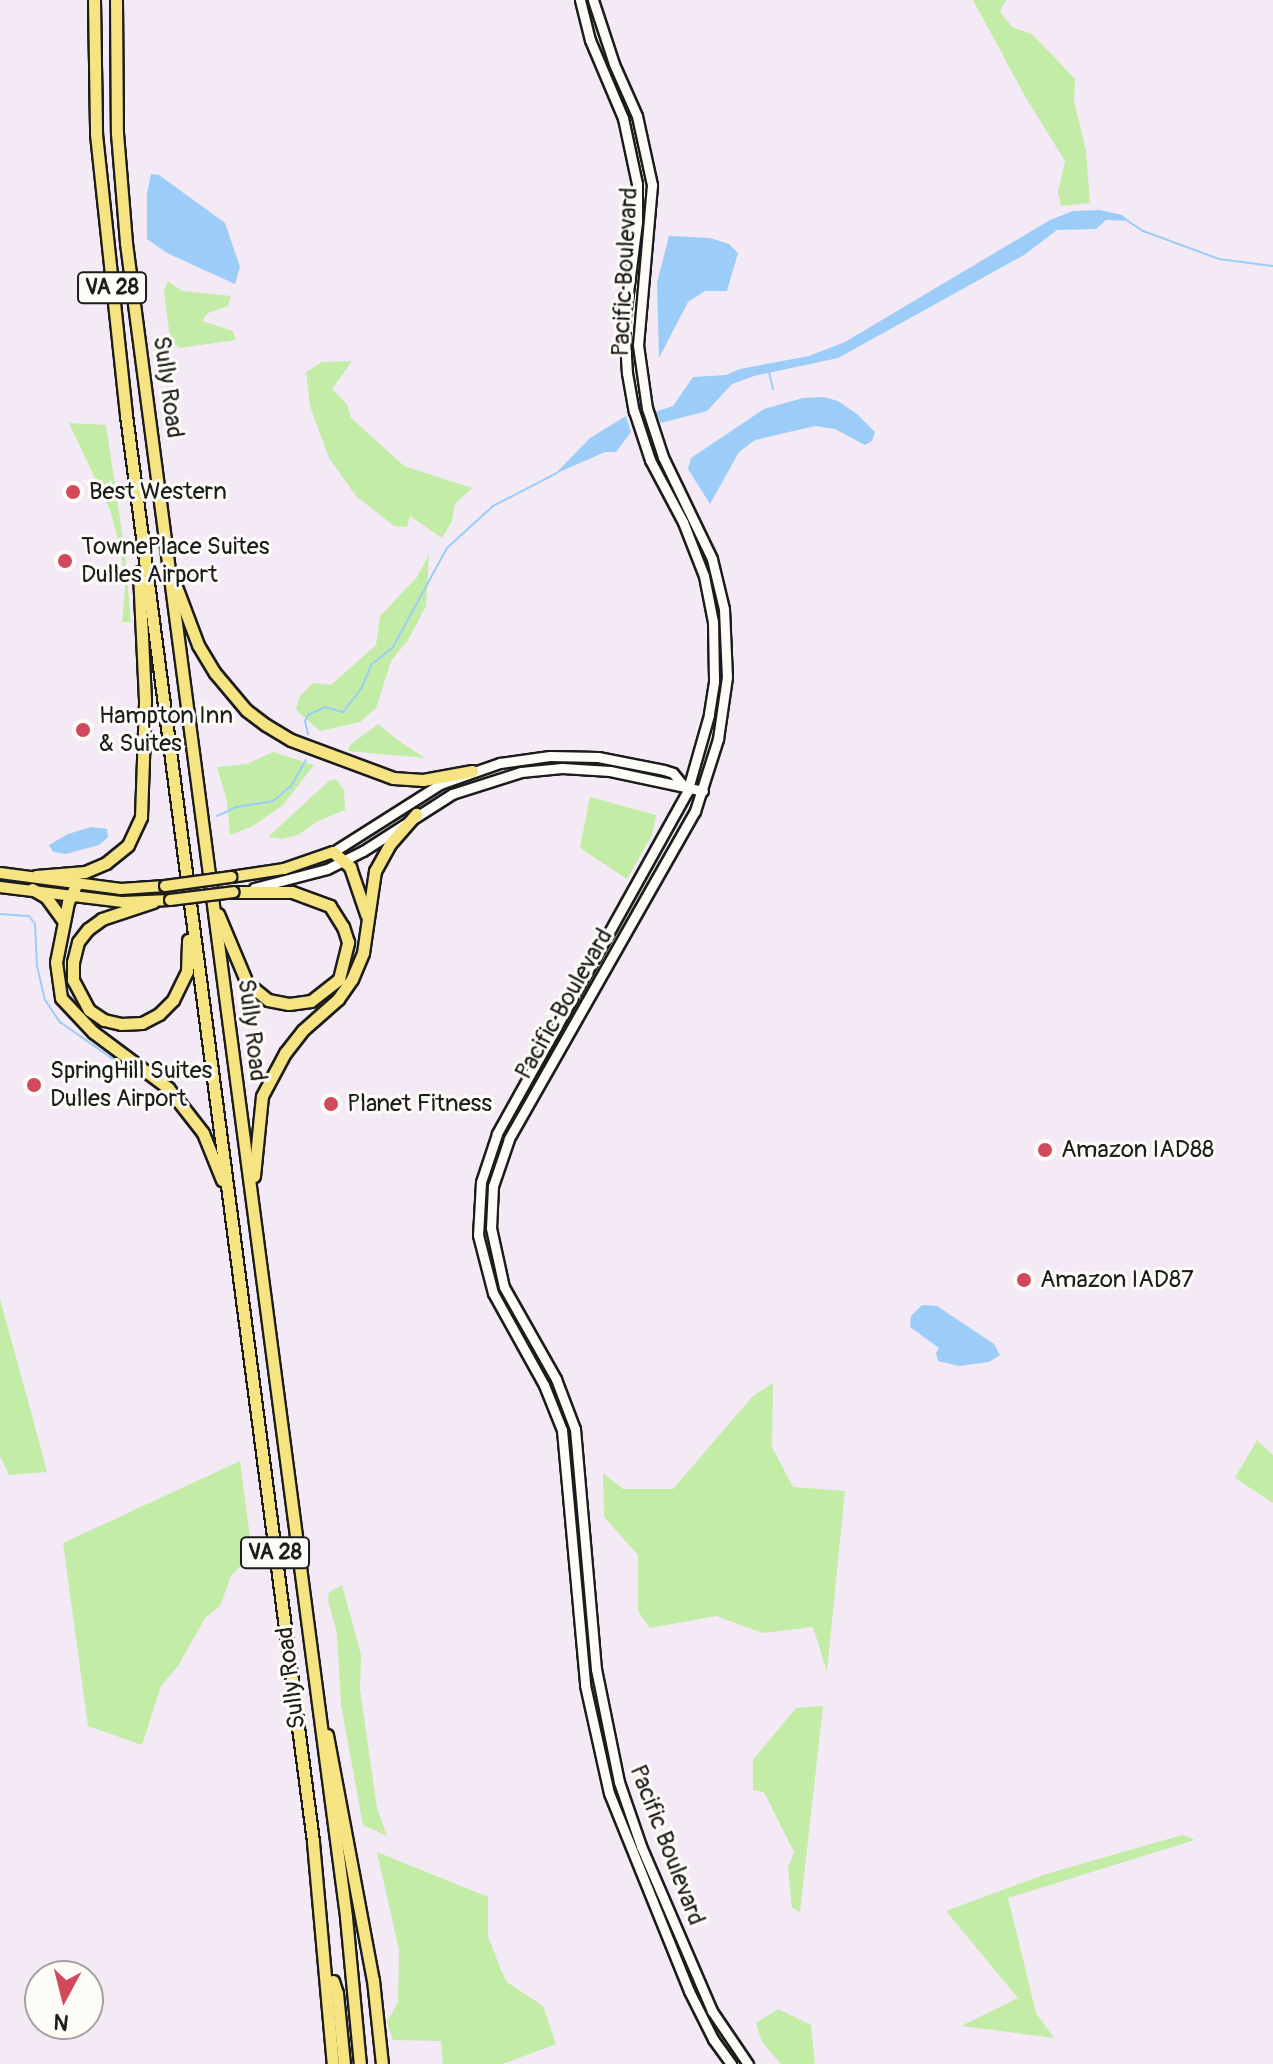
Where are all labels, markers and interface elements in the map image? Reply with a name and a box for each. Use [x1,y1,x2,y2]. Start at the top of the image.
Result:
street label: Pacific Boulevard [606,187,644,357]
road number: VA 28 [76,270,148,306]
street label: Sully Road [147,334,189,440]
place label: Best Western [89,478,227,506]
marker: Best Western [64,483,82,501]
place label: TownePlace Suites Dulles Airport [81,533,269,589]
marker: TownePlace Suites Dulles Airport [56,552,74,570]
place label: Hampton Inn & Suites [99,702,233,758]
marker: Hampton Inn & Suites [74,721,92,739]
street label: Pacific Boulevard [509,924,619,1084]
street label: Sully Road [231,977,273,1083]
place label: SpringHill Suites Dulles Airport [50,1057,212,1113]
marker: SpringHill Suites Dulles Airport [25,1076,43,1094]
place label: Planet Fitness [347,1090,492,1118]
marker: Planet Fitness [322,1095,340,1113]
place label: Amazon IAD88 [1061,1136,1214,1164]
marker: Amazon IAD88 [1036,1141,1054,1159]
place label: Amazon IAD87 [1040,1266,1194,1294]
marker: Amazon IAD87 [1015,1271,1033,1289]
road number: VA 28 [239,1535,311,1571]
street label: Sully Road [270,1625,312,1731]
street label: Pacific Boulevard [623,1761,711,1929]
north arrow [24,1960,104,2040]
text: N [52,2007,70,2037]

